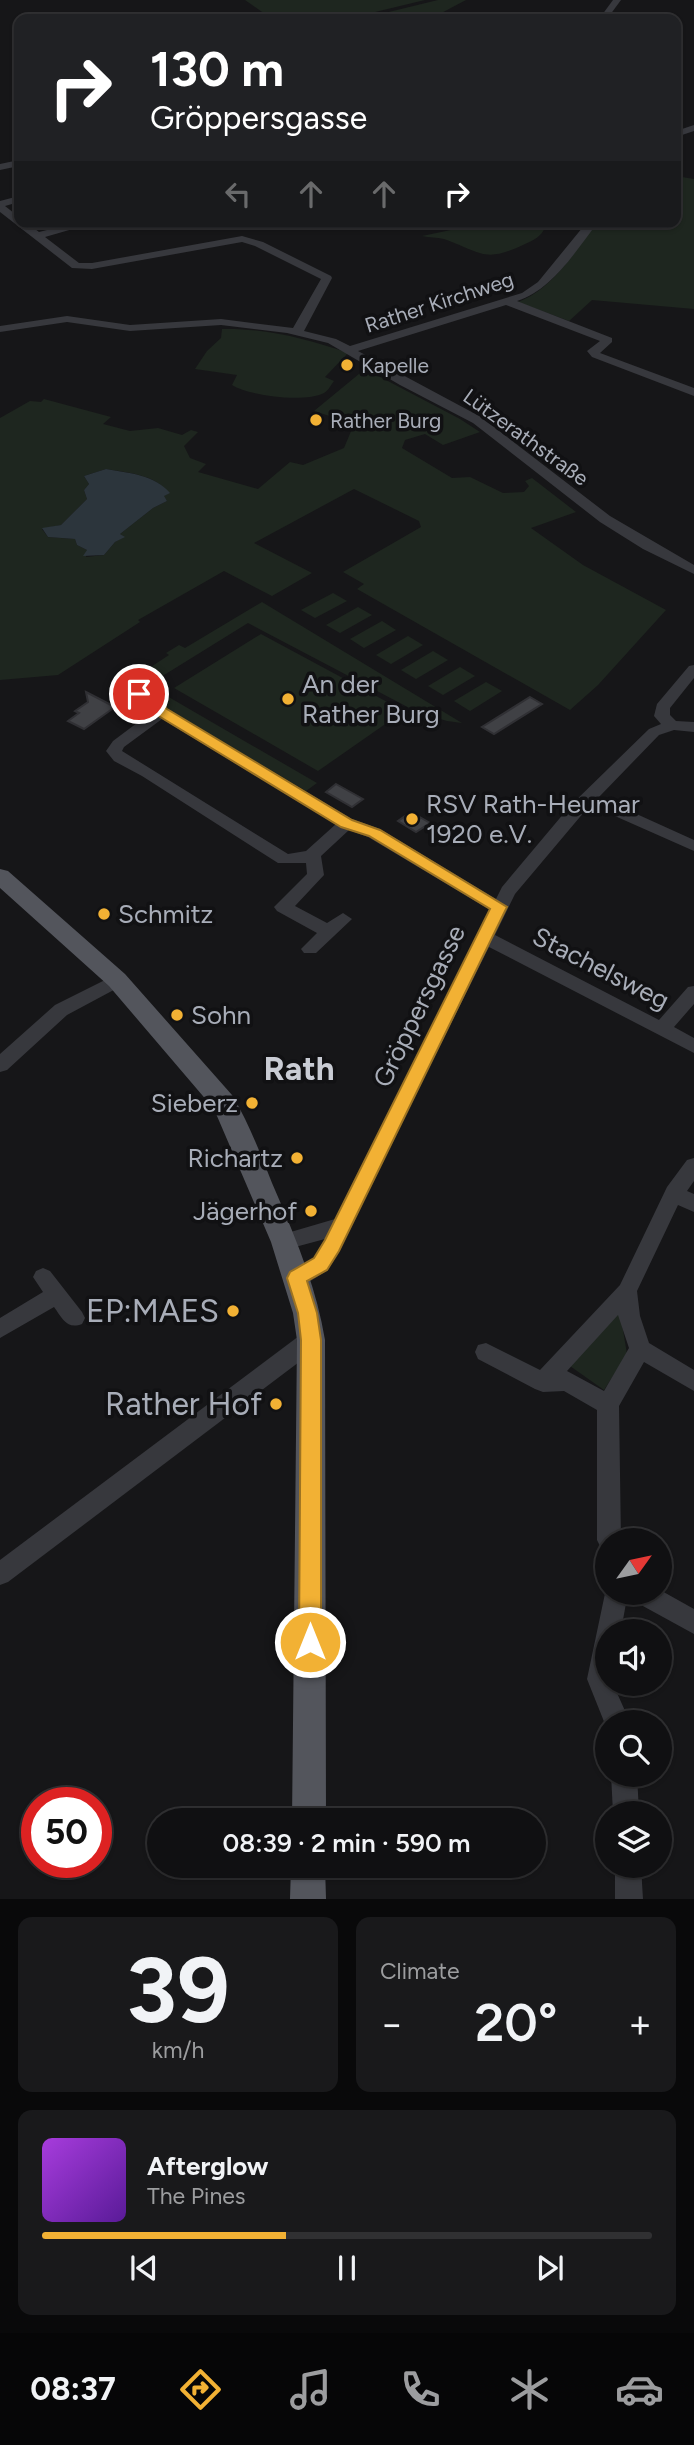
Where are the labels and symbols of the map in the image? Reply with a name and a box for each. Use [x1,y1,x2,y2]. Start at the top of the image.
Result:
street label: Rather Kirchweg [361,266,517,338]
place label: Kapelle [361,353,429,378]
marker: Kapelle [339,357,355,373]
street label: Lützerathstraße [459,383,593,491]
place label: Rather Burg [330,408,441,433]
marker: Rather Burg [308,412,324,428]
pin [109,664,169,724]
place label: An der Rather Burg [302,668,440,730]
marker: An der Rather Burg [280,691,296,707]
place label: RSV Rath-Heumar 1920 e.V. [426,788,640,850]
marker: RSV Rath-Heumar 1920 e.V. [404,811,420,827]
place label: Schmitz [118,898,213,930]
marker: Schmitz [96,906,112,922]
street label: Gröppersgasse [366,920,472,1092]
street label: Stachelsweg [527,920,675,1016]
place label: Sohn [191,999,251,1031]
marker: Sohn [169,1007,185,1023]
district label: Rath [264,1049,334,1088]
place label: Sieberz [151,1087,238,1119]
marker: Sieberz [244,1095,260,1111]
place label: Richartz [187,1142,283,1174]
marker: Richartz [289,1150,305,1166]
place label: Jägerhof [193,1195,297,1227]
marker: Jägerhof [303,1203,319,1219]
place label: EP:MAES [86,1292,219,1330]
marker: EP:MAES [225,1303,241,1319]
place label: Rather Hof [105,1385,262,1423]
marker: Rather Hof [268,1396,284,1412]
north arrow [595,1528,672,1605]
position arrow [273,1605,347,1679]
speed limit sign: 50 [21,1787,112,1878]

